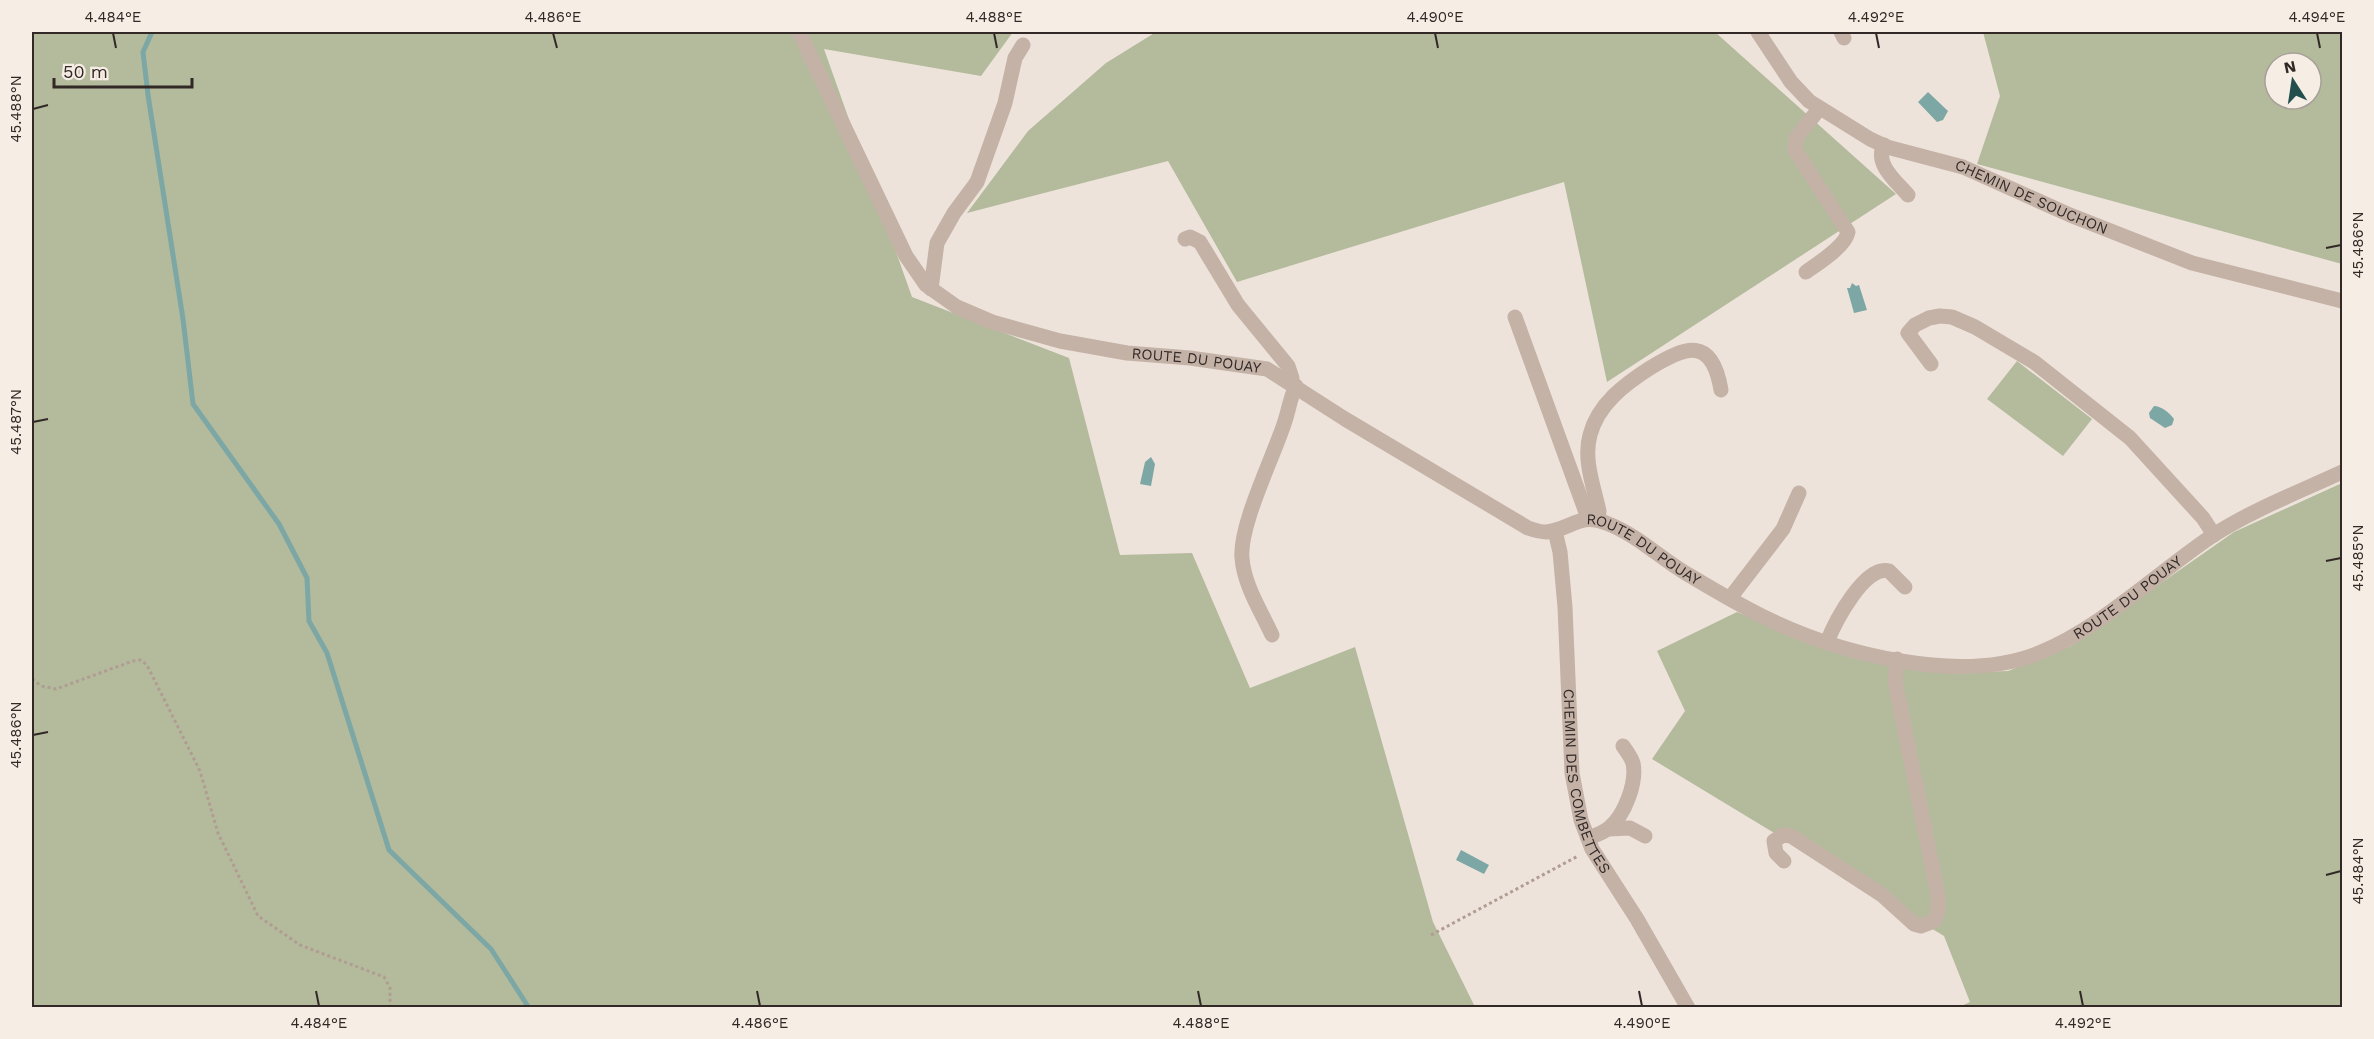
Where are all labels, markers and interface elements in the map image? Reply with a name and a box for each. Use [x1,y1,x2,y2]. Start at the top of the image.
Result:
text: 4.484°E [85,8,141,26]
text: 4.486°E [525,8,581,26]
text: 4.488°E [966,8,1022,26]
text: 4.490°E [1406,8,1464,26]
text: 4.492°E [1848,8,1904,26]
text: 4.494°E [2289,8,2345,26]
scale bar [54,51,192,89]
north arrow [2263,51,2323,111]
text: N [2282,56,2298,77]
text: 50 m [63,61,108,82]
text: 45.488°N [7,75,25,143]
street label: CHEMIN DE SOUCHON [1953,156,2110,238]
text: 45.486°N [2349,211,2367,279]
street label: ROUTE DU POUAY [1131,344,1263,377]
text: 45.487°N [7,389,25,455]
street label: ROUTE DU POUAY [1586,510,1704,589]
text: 45.485°N [2349,525,2367,591]
street label: ROUTE DU POUAY [2070,552,2186,643]
street label: CHEMIN DES COMBETTES [1559,688,1614,877]
text: 45.486°N [7,701,25,769]
text: 45.484°N [2349,837,2367,905]
text: 4.484°E [291,1014,347,1032]
text: 4.486°E [732,1014,788,1032]
text: 4.488°E [1173,1014,1229,1032]
text: 4.490°E [1613,1014,1671,1032]
text: 4.492°E [2055,1014,2111,1032]

